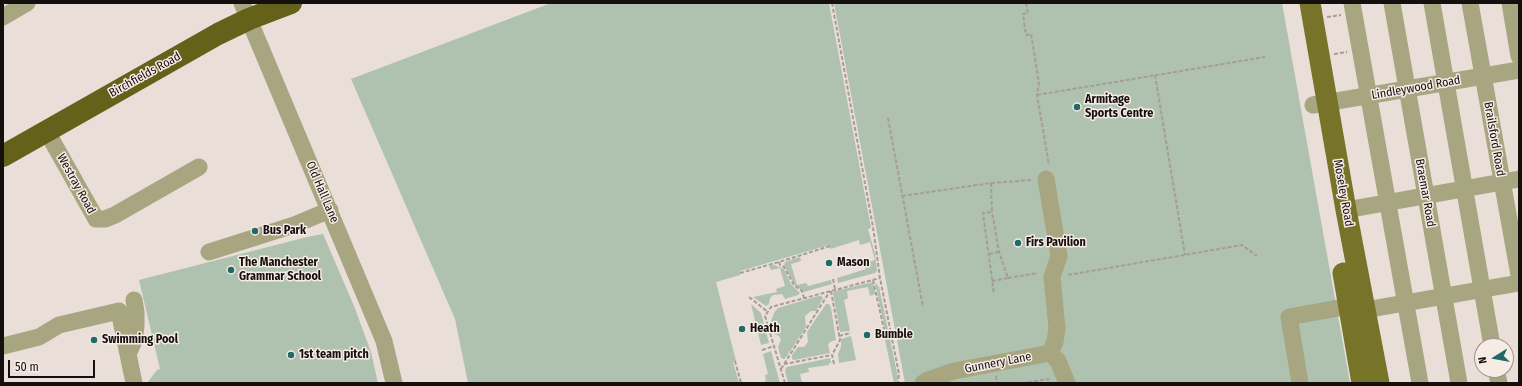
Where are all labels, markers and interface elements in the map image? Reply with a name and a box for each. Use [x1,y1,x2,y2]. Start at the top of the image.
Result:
street label: Birchfields Road [107,49,183,101]
street label: Lindleywood Road [1370,73,1462,103]
place label: Armitage Sports Centre [1085,93,1153,121]
street label: Brailsford Road [1480,101,1508,177]
marker: Armitage Sports Centre [1072,102,1082,112]
street label: Westray Road [54,151,98,217]
street label: Moseley Road [1330,158,1356,228]
street label: Braemar Road [1412,158,1438,228]
street label: Old Hall Lane [303,159,341,225]
place label: Bus Park [263,224,306,238]
marker: Bus Park [250,226,260,236]
place label: Firs Pavilion [1026,236,1086,250]
marker: Firs Pavilion [1013,238,1023,248]
place label: The Manchester Grammar School [239,256,321,284]
place label: Mason [837,256,869,270]
marker: Mason [824,258,834,268]
marker: The Manchester Grammar School [226,265,236,275]
place label: Heath [750,322,780,336]
marker: Heath [737,324,747,334]
place label: Bumble [875,328,913,342]
marker: Bumble [862,330,872,340]
place label: Swimming Pool [102,333,178,347]
marker: Swimming Pool [89,335,99,345]
north arrow [1474,338,1514,378]
place label: 1st team pitch [299,348,369,362]
street label: Gunnery Lane [964,349,1032,377]
marker: 1st team pitch [286,350,296,360]
scale bar [10,352,97,378]
text: N [1476,356,1490,365]
text: 50 m [15,360,39,374]

